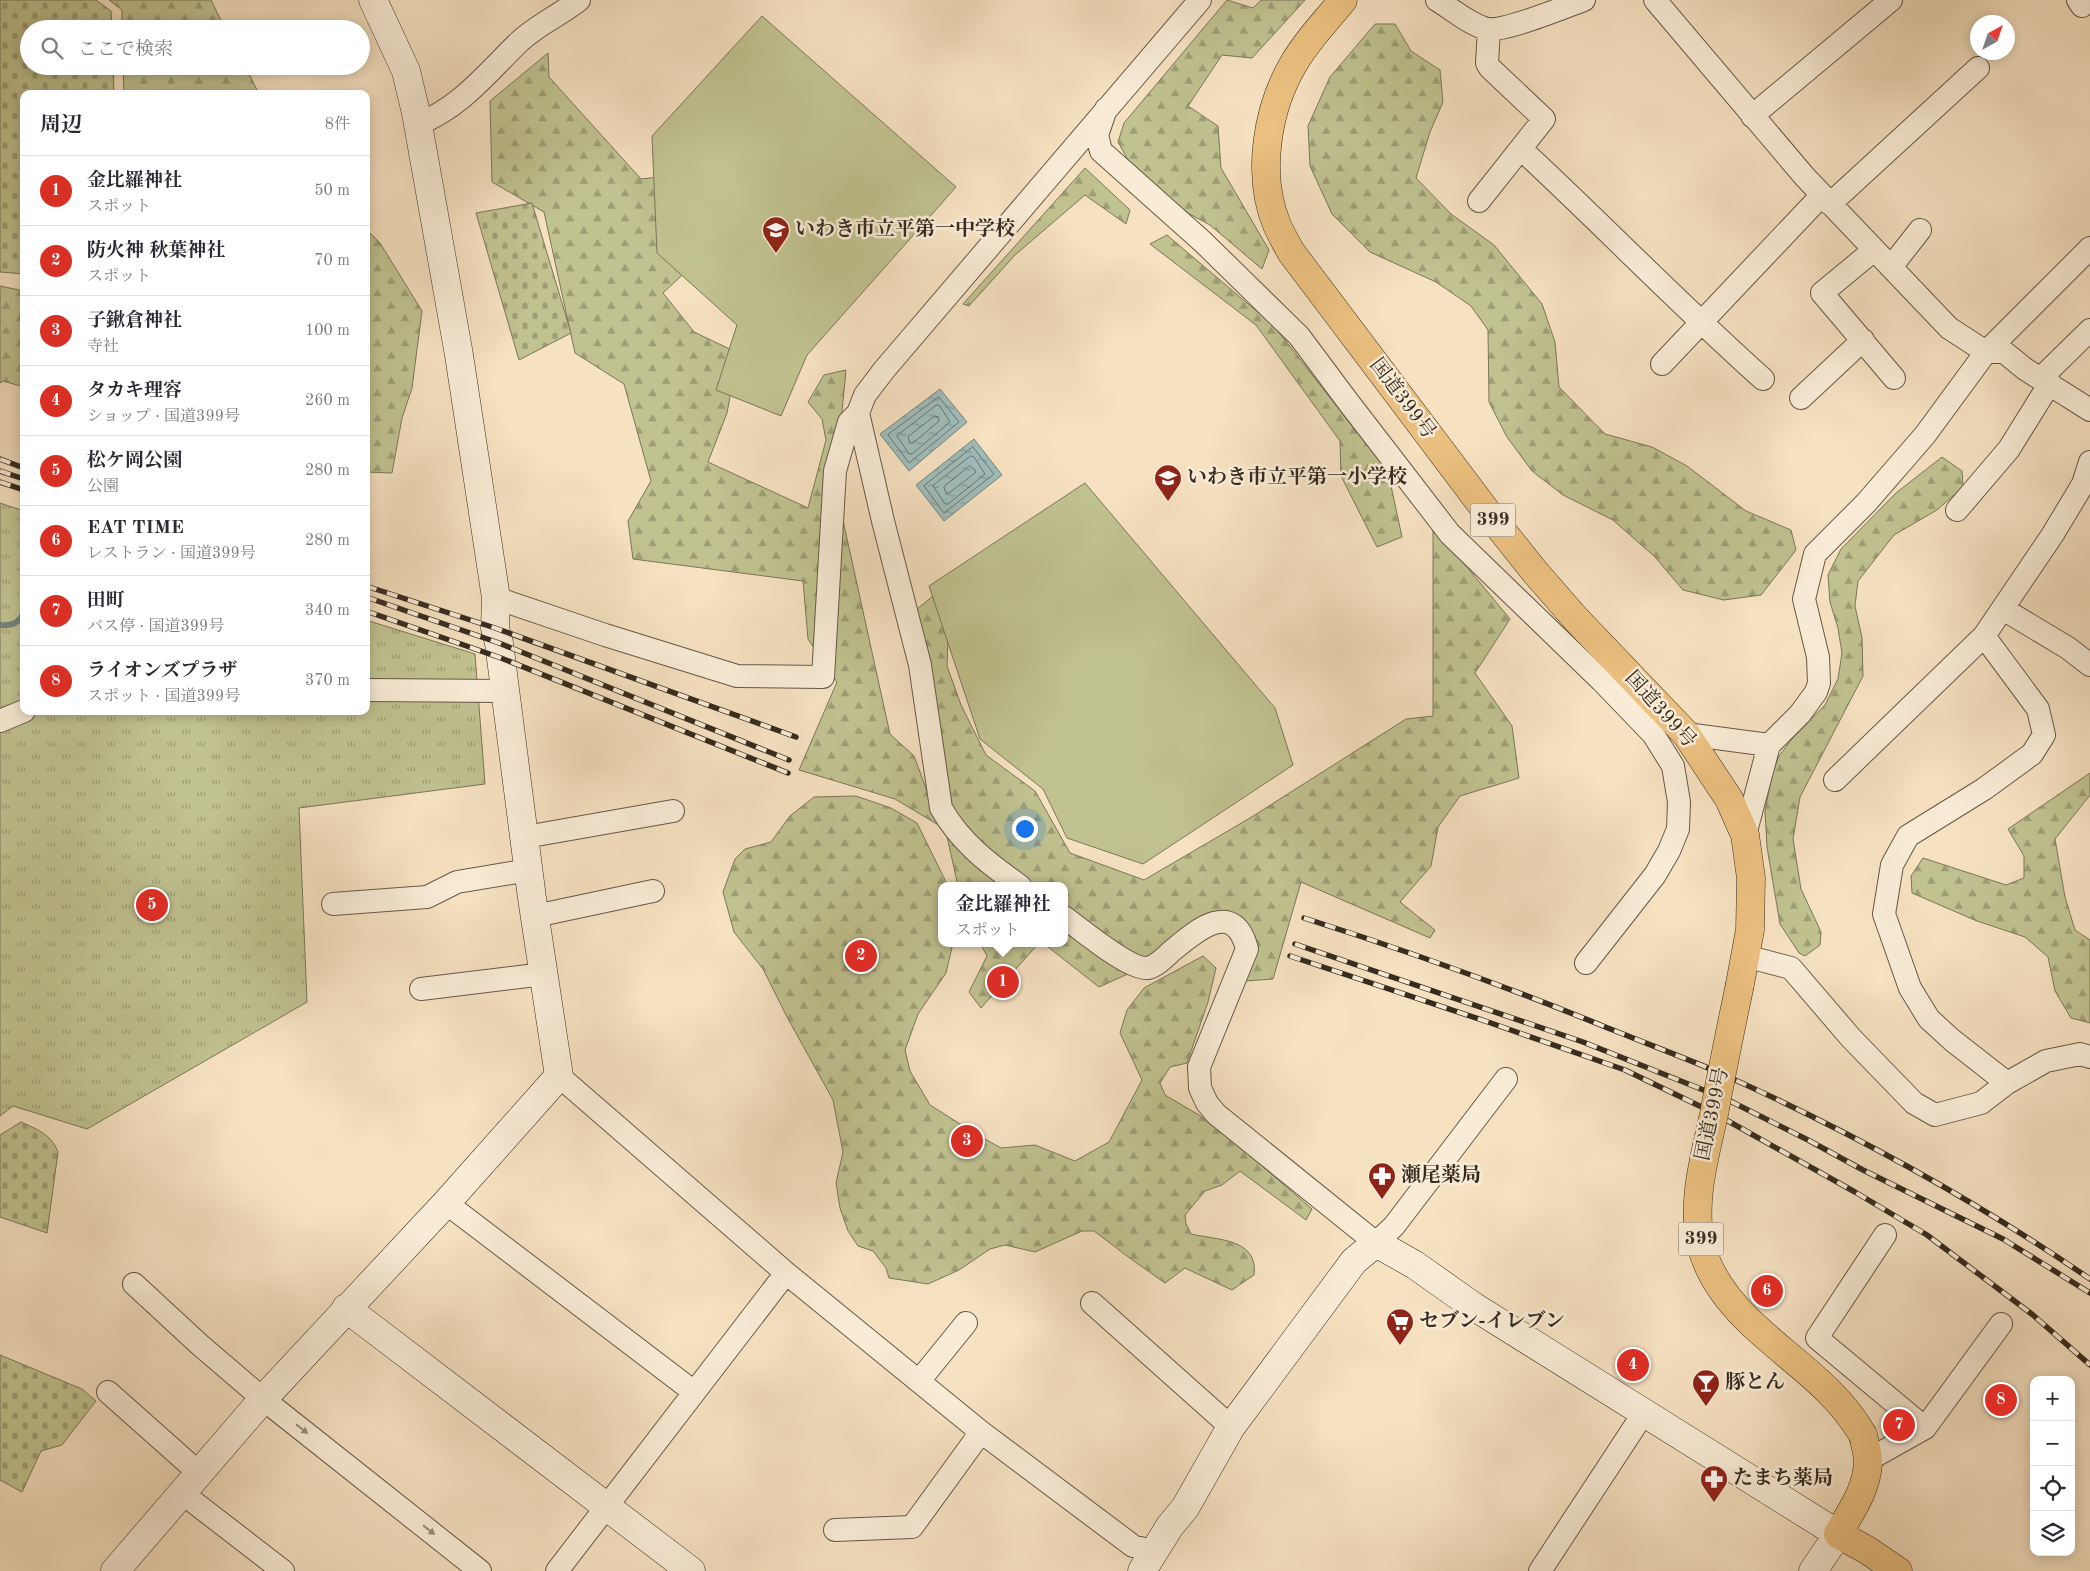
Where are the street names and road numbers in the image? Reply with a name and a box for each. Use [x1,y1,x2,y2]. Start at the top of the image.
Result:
street label: 国道399号 [1365,354,1440,443]
road number: 399 [1470,504,1516,536]
street label: 国道399号 [1621,667,1701,752]
street label: 国道399号 [1691,1065,1733,1162]
road number: 399 [1678,1222,1724,1256]

